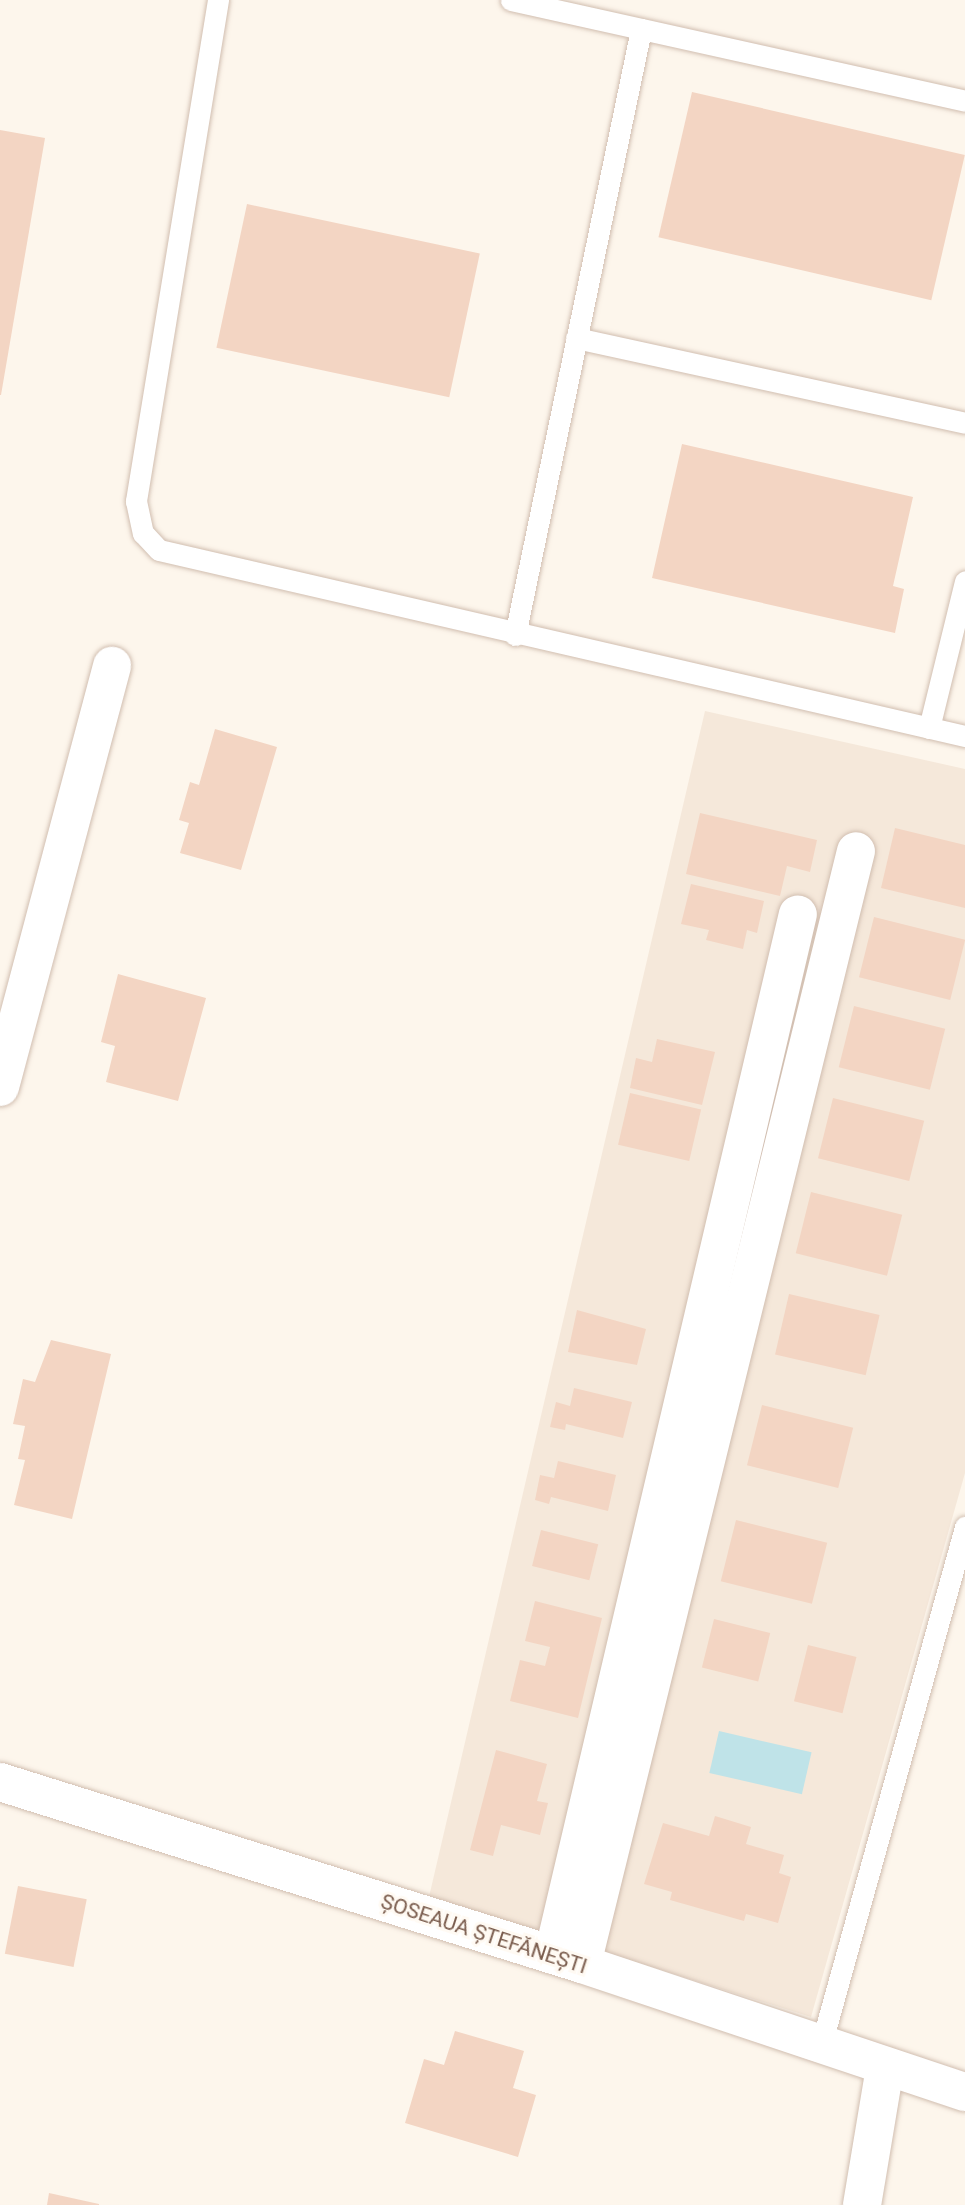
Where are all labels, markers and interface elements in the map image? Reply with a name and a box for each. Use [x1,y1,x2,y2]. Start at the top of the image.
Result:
street label: ȘOSEAUA ȘTEFĂNEȘTI [378,1889,590,1979]

